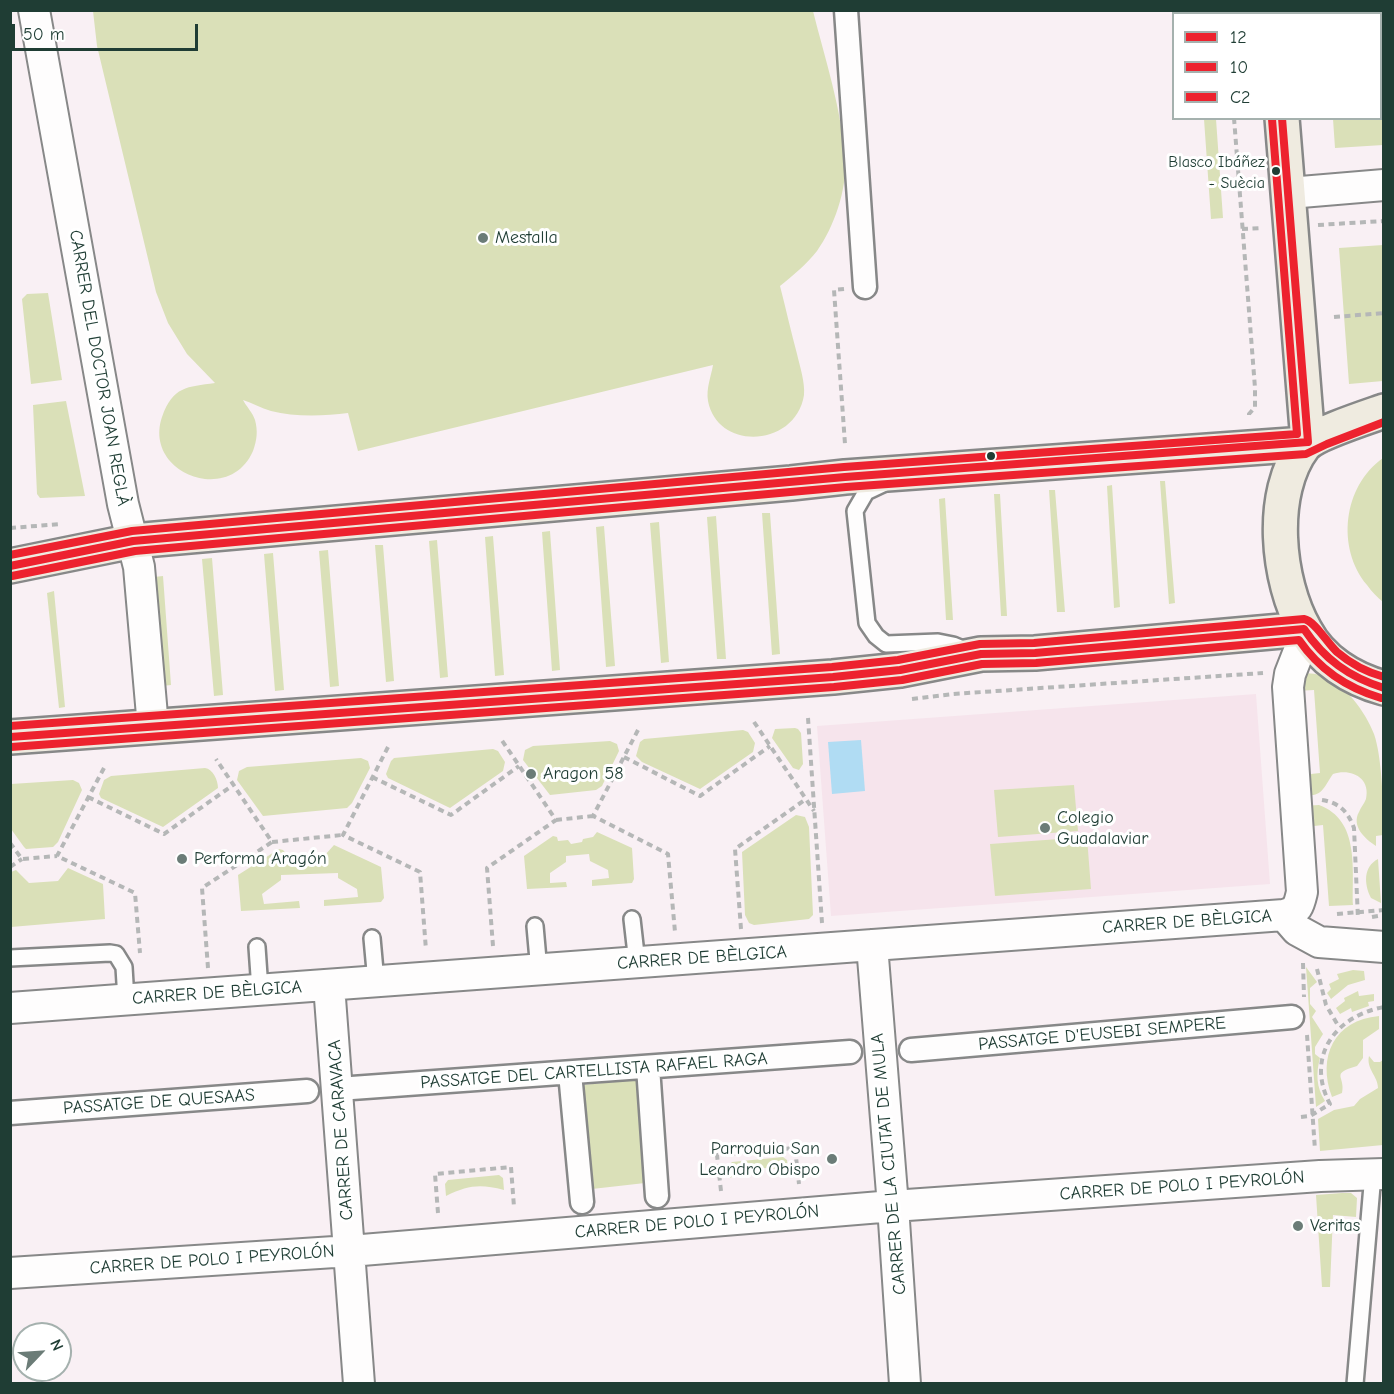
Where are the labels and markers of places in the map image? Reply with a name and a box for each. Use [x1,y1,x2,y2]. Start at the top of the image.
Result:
place label: Blasco Ibáñez - Suècia [1168,152,1265,190]
marker: Blasco Ibáñez - Suècia [1270,165,1282,177]
place label: Mestalla [495,227,558,249]
marker: Mestalla [476,231,490,245]
unlabelled marker [985,450,997,462]
place label: Aragon 58 [543,763,624,785]
marker: Aragon 58 [524,767,538,781]
place label: Colegio Guadalaviar [1057,807,1148,850]
marker: Colegio Guadalaviar [1038,821,1052,835]
place label: Performa Aragón [194,848,327,870]
marker: Performa Aragón [175,852,189,866]
place label: Parroquia San Leandro Obispo [699,1138,820,1180]
marker: Parroquia San Leandro Obispo [825,1152,839,1166]
place label: Veritas [1310,1215,1360,1237]
marker: Veritas [1291,1219,1305,1233]

